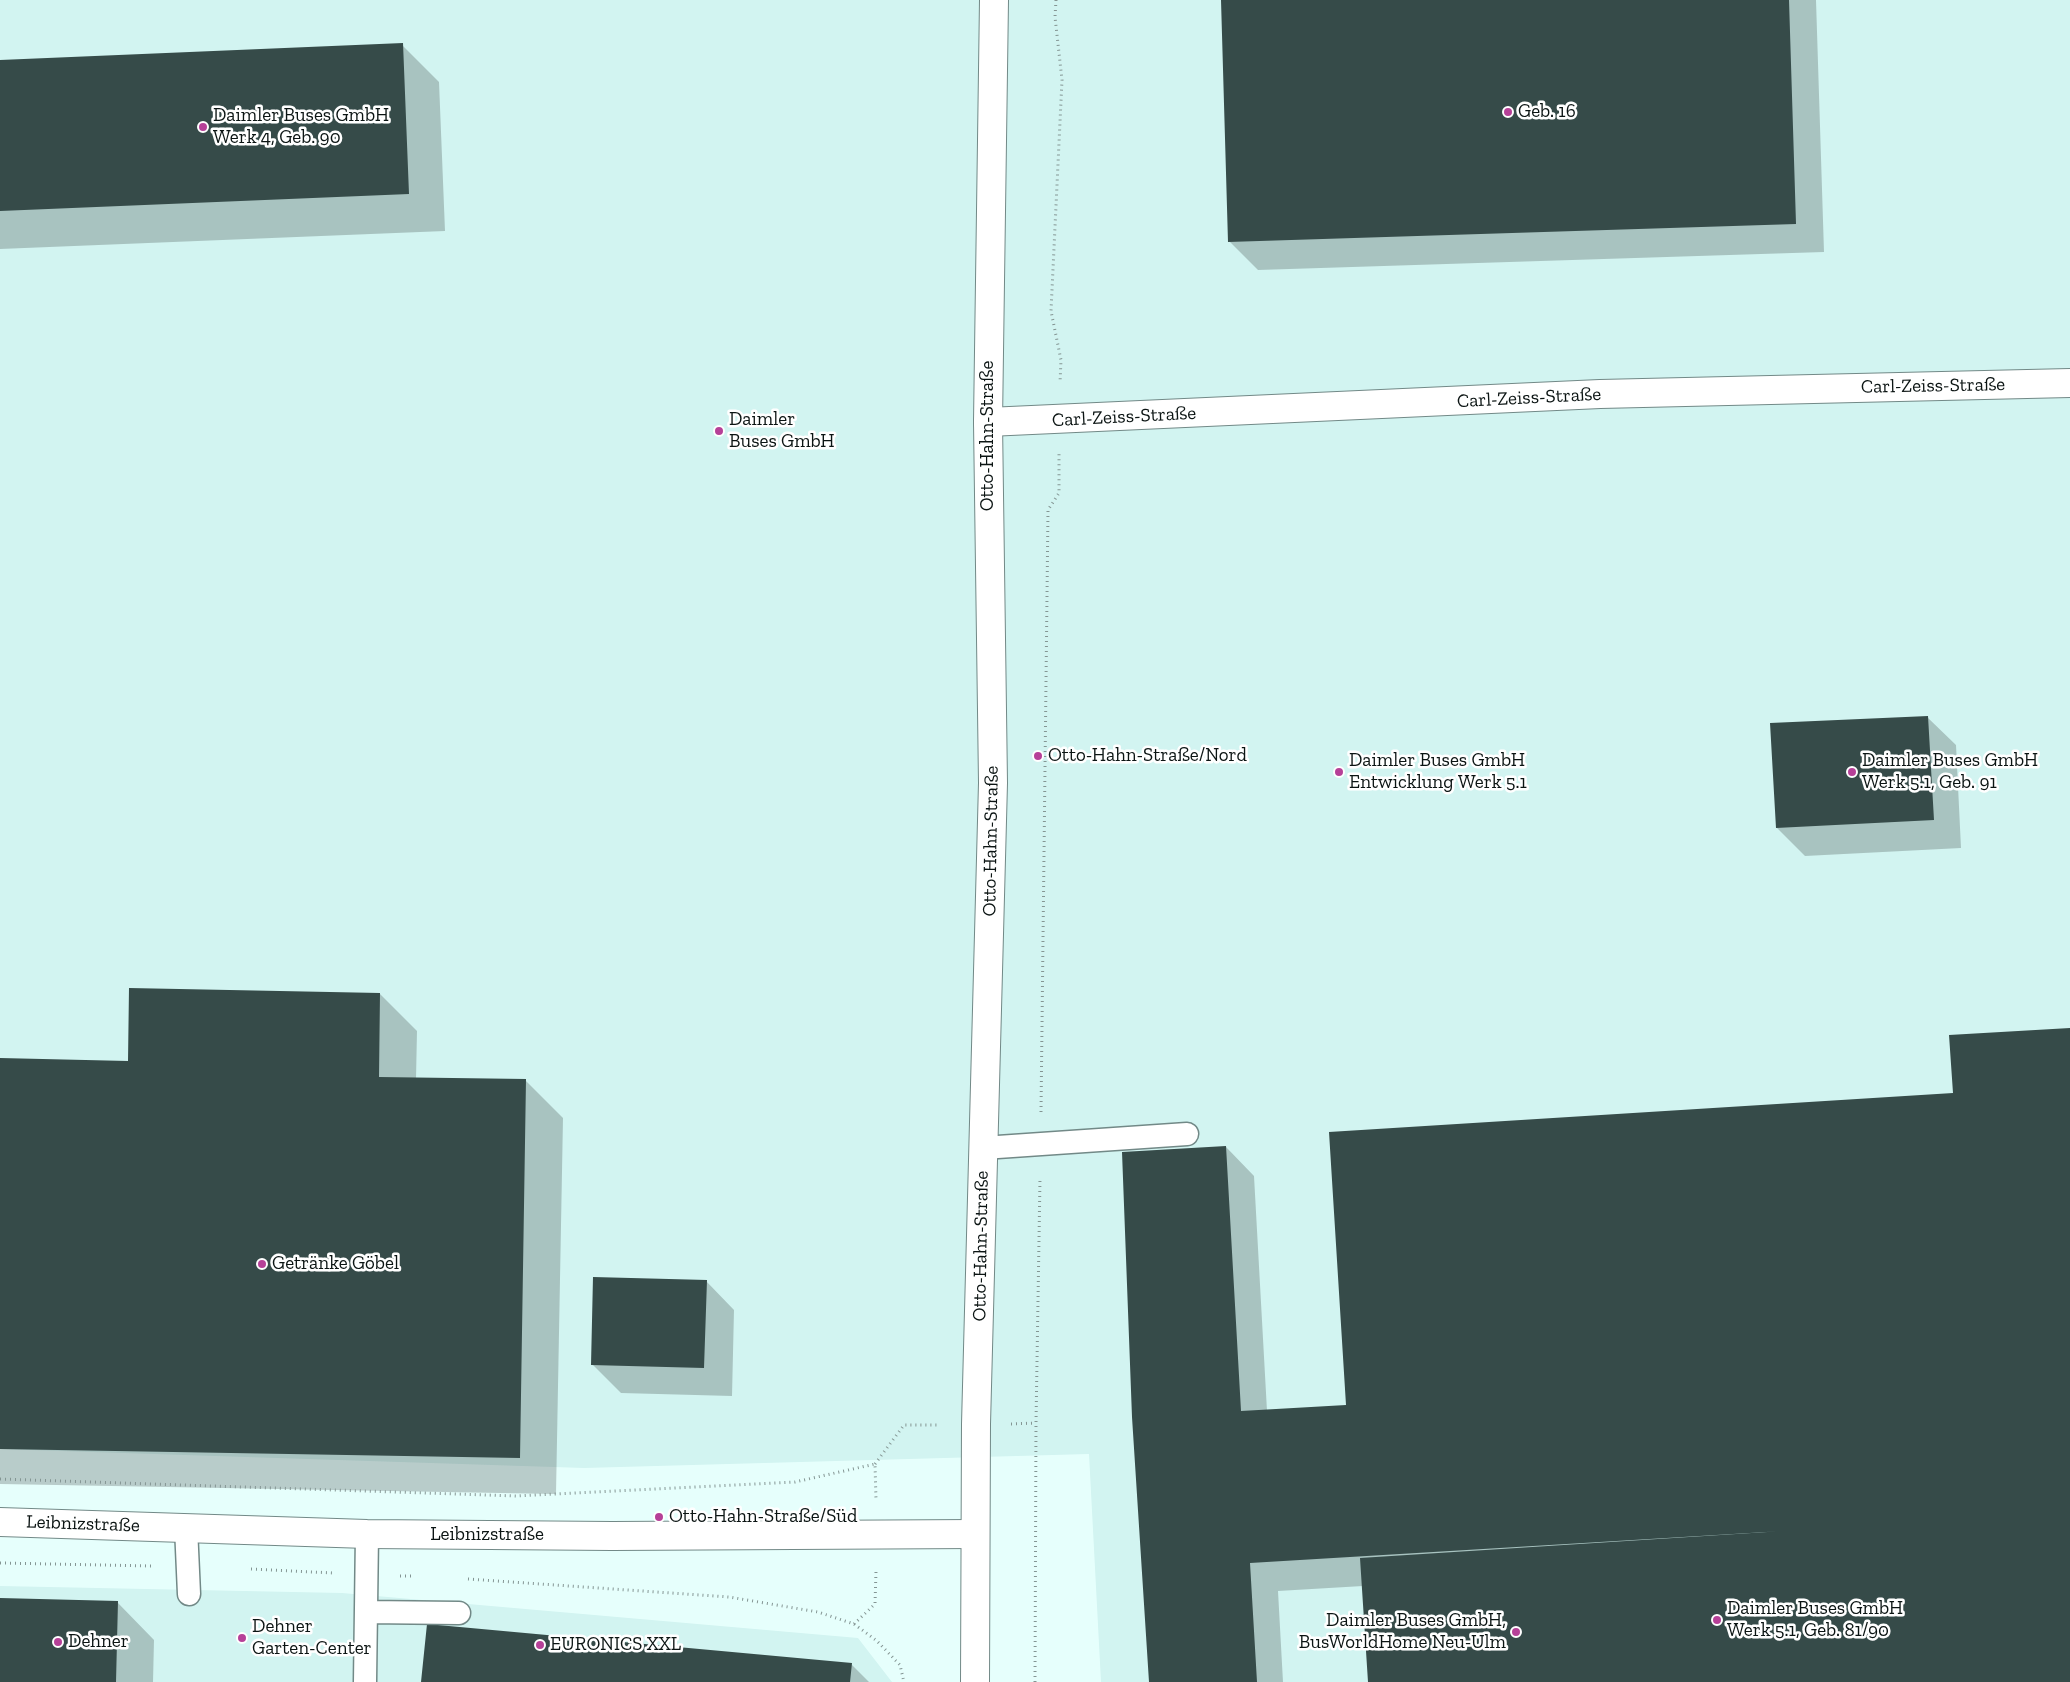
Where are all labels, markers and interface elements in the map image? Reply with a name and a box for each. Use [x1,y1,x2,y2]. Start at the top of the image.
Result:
place label: Geb. 16 [1518,101,1576,123]
place label: Daimler Buses GmbH Werk 4, Geb. 90 [213,105,389,149]
marker: Geb. 16 [1502,106,1514,118]
marker: Daimler Buses GmbH Werk 4, Geb. 90 [197,121,209,133]
street label: Otto-Hahn-Straße [977,361,999,511]
street label: Carl-Zeiss-Straße [1861,373,2005,399]
street label: Carl-Zeiss-Straße [1456,383,1602,413]
street label: Carl-Zeiss-Straße [1051,402,1197,432]
place label: Daimler Buses GmbH [729,409,835,453]
marker: Daimler Buses GmbH [713,425,725,437]
place label: Otto-Hahn-Straße/Nord [1048,745,1247,767]
marker: Otto-Hahn-Straße/Nord [1032,750,1044,762]
place label: Daimler Buses GmbH Entwicklung Werk 5.1 [1349,750,1527,794]
place label: Daimler Buses GmbH Werk 5.1, Geb. 91 [1862,750,2038,794]
street label: Otto-Hahn-Straße [978,765,1004,917]
marker: Daimler Buses GmbH Entwicklung Werk 5.1 [1333,766,1345,778]
marker: Daimler Buses GmbH Werk 5.1, Geb. 91 [1846,766,1858,778]
street label: Otto-Hahn-Straße [968,1170,994,1322]
place label: Getränke Göbel [272,1253,399,1275]
marker: Getränke Göbel [256,1258,268,1270]
place label: Otto-Hahn-Straße/Süd [669,1506,857,1528]
street label: Leibnizstraße [26,1511,140,1537]
marker: Otto-Hahn-Straße/Süd [653,1511,665,1523]
street label: Leibnizstraße [430,1524,544,1546]
place label: Daimler Buses GmbH Werk 5.1, Geb. 81/90 [1727,1598,1903,1642]
place label: Daimler Buses GmbH, BusWorldHome Neu-Ulm [1299,1610,1506,1654]
marker: Daimler Buses GmbH Werk 5.1, Geb. 81/90 [1711,1614,1723,1626]
place label: Dehner Garten-Center [252,1616,372,1660]
marker: Daimler Buses GmbH, BusWorldHome Neu-Ulm [1510,1626,1522,1638]
place label: Dehner [68,1631,129,1653]
marker: Dehner Garten-Center [236,1632,248,1644]
place label: EURONICS XXL [550,1634,681,1656]
marker: Dehner [52,1636,64,1648]
marker: EURONICS XXL [534,1639,546,1651]

